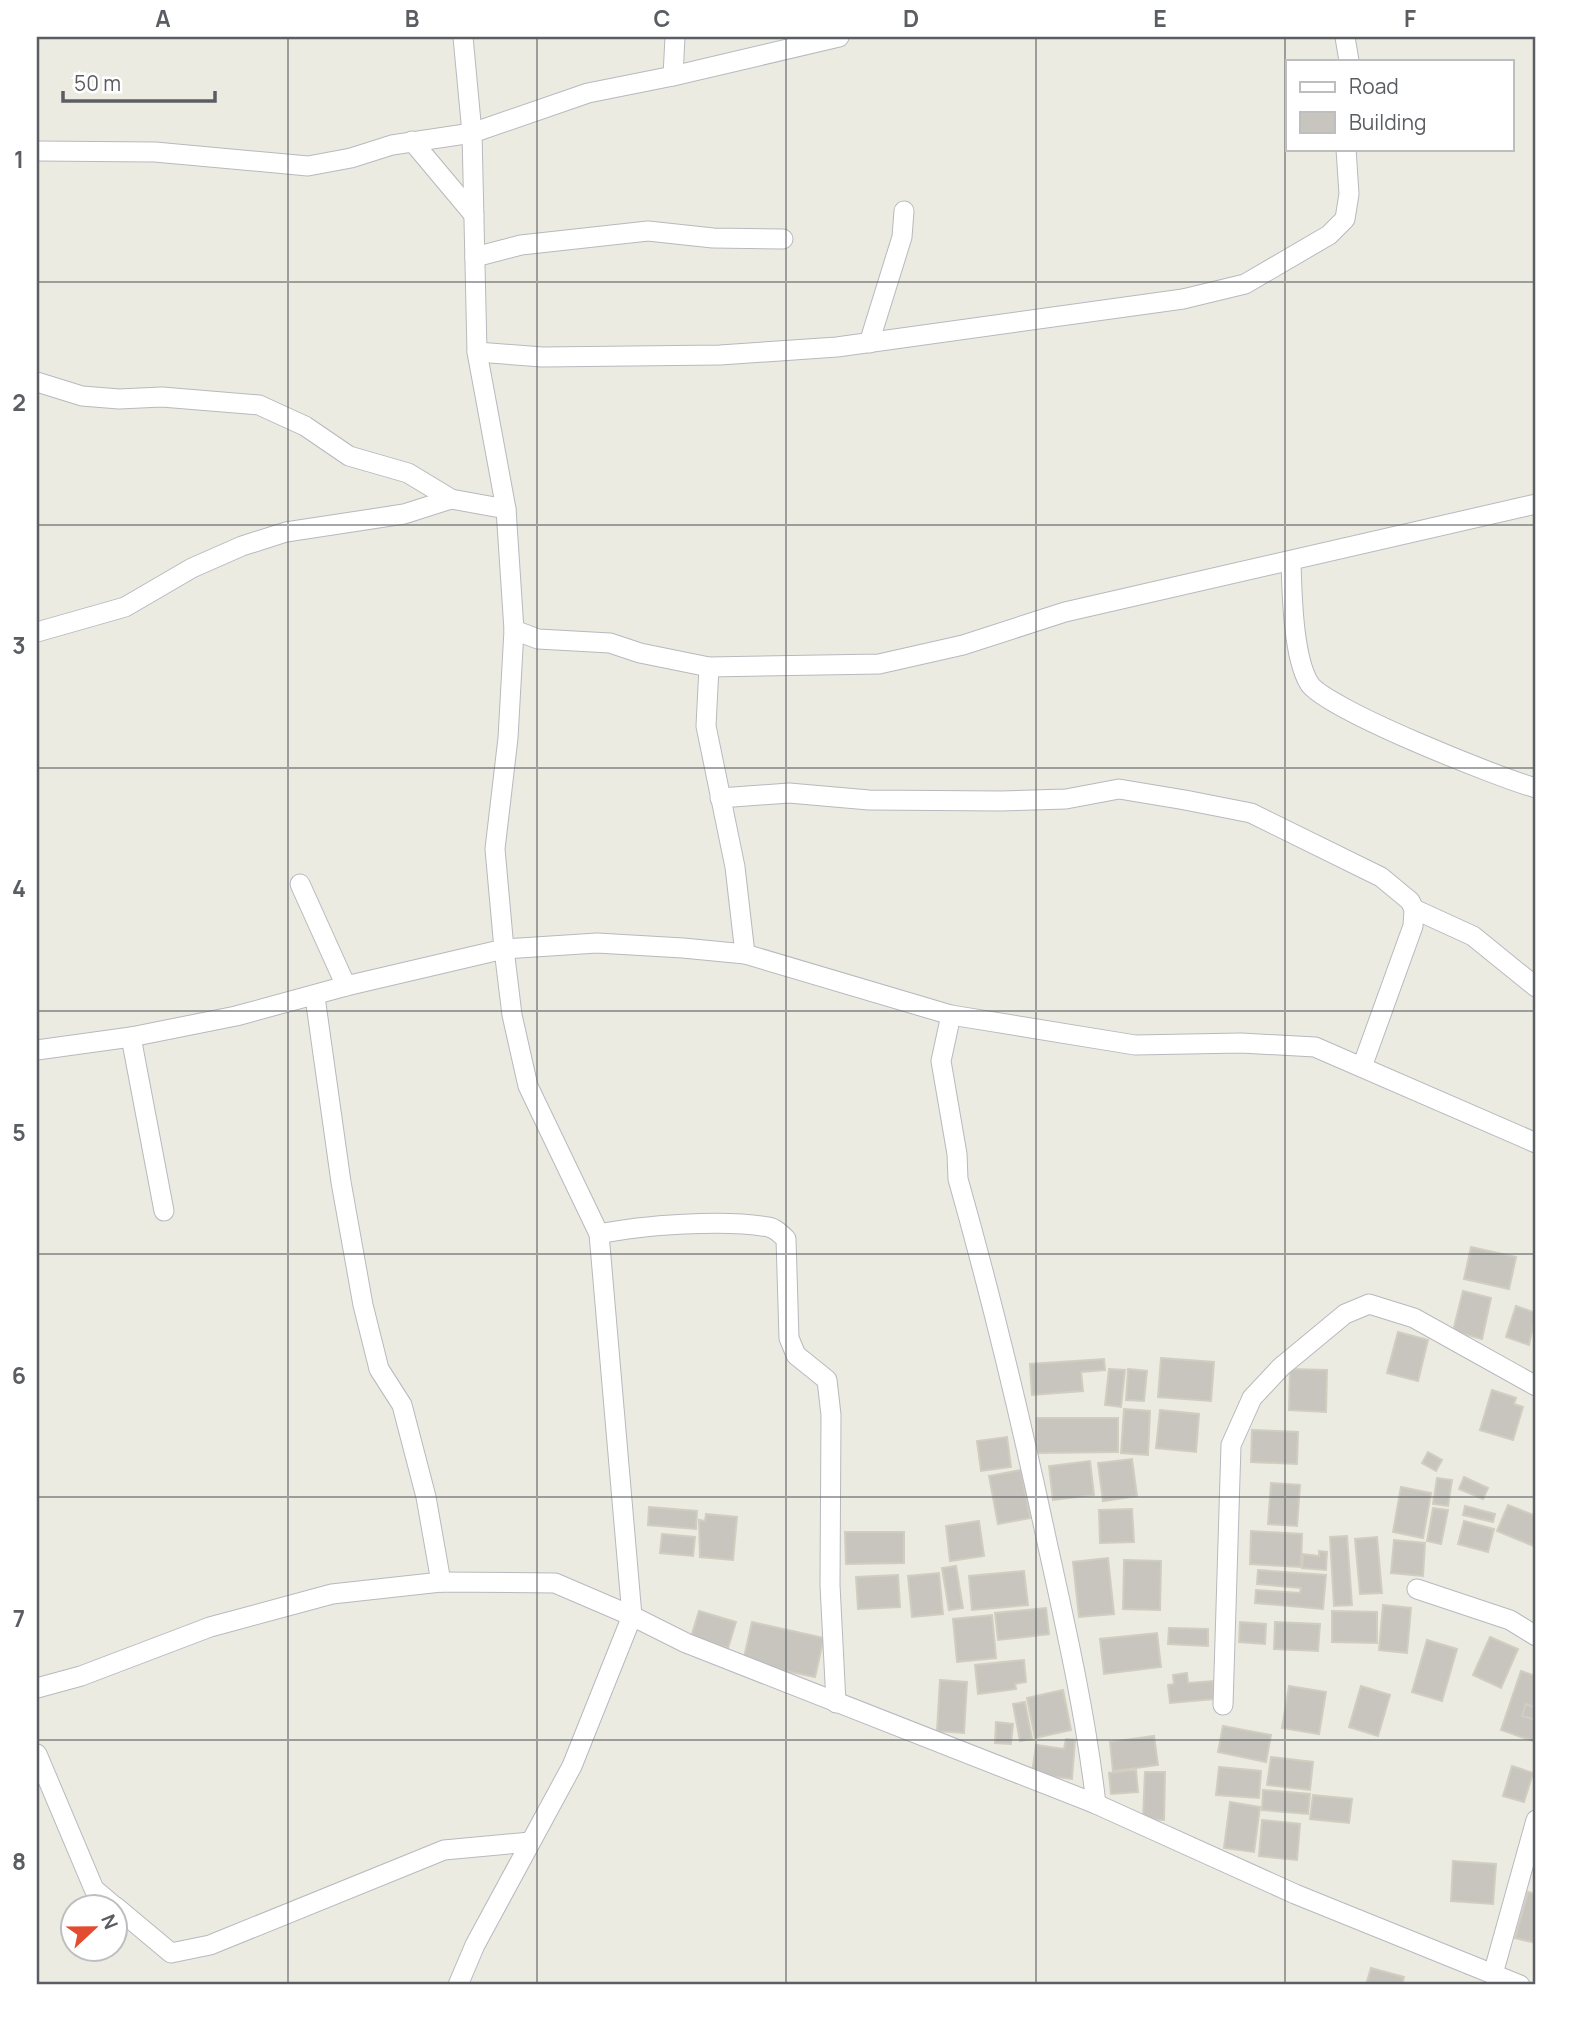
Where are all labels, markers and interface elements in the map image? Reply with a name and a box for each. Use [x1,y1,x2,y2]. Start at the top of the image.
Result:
text: A [155,2,171,34]
text: B [405,2,419,34]
text: C [654,2,671,34]
text: D [903,2,919,34]
text: E [1153,2,1167,34]
text: F [1404,2,1416,34]
scale bar [63,60,215,104]
legend [1286,60,1514,150]
text: 50 m [74,69,121,97]
text: Road [1349,72,1399,100]
text: Building [1349,108,1426,136]
text: 1 [14,143,24,175]
text: 2 [12,386,26,418]
text: 3 [12,629,26,661]
text: 4 [12,872,26,904]
text: 5 [12,1116,26,1148]
text: 6 [12,1359,26,1391]
text: 7 [13,1602,25,1634]
text: 8 [12,1845,26,1877]
north arrow [60,1892,130,1962]
text: N [95,1910,124,1933]

